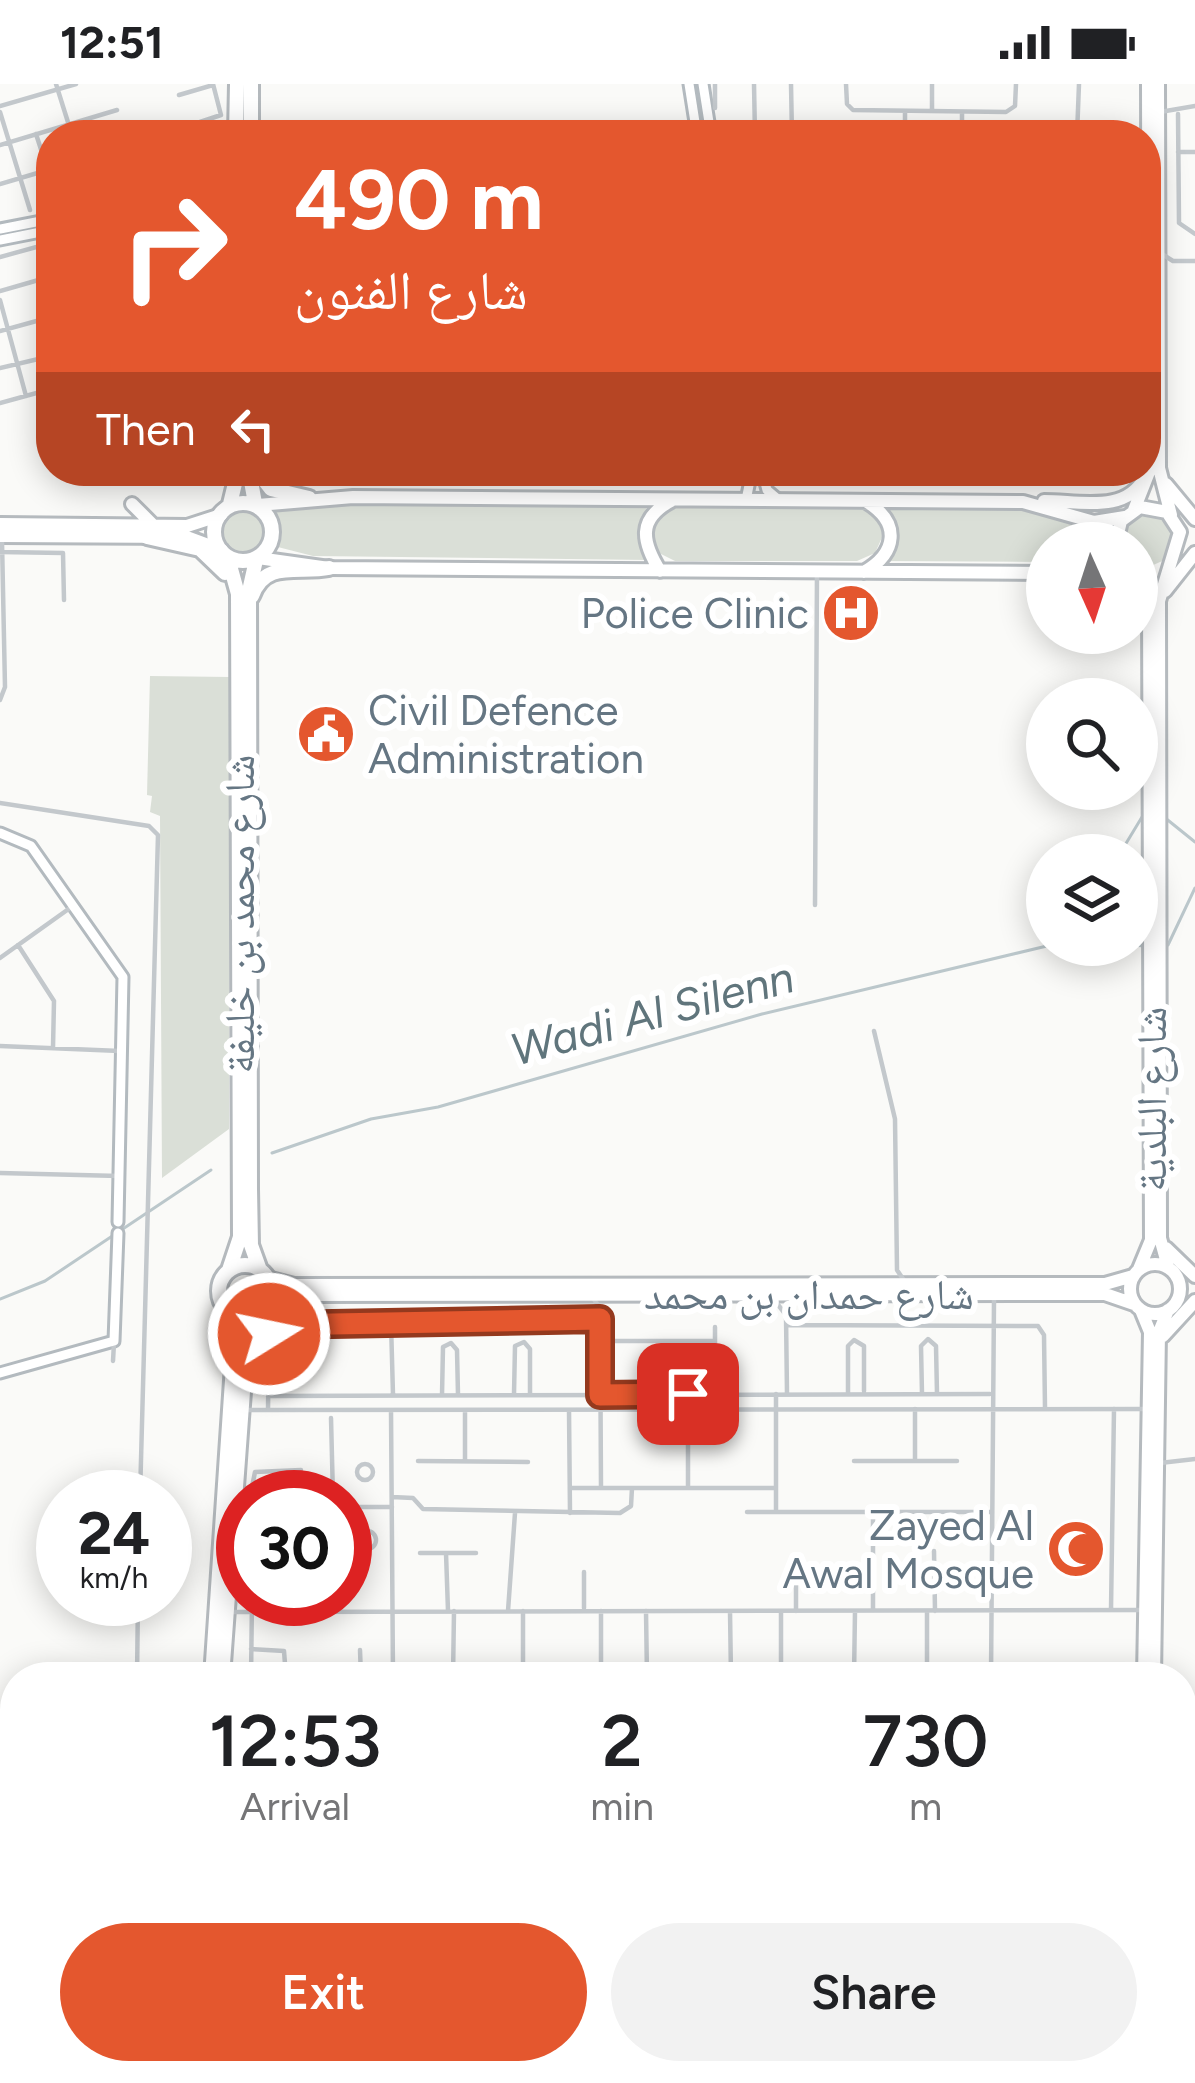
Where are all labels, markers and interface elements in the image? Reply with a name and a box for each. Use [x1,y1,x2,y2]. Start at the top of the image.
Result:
text: 12:51 [60,15,164,69]
text: 490 m [294,149,544,250]
icon: right [96,168,252,324]
text: شارع الفنون [294,258,528,323]
icon: left [220,396,286,462]
text: Then [96,402,196,456]
north arrow [1026,522,1158,654]
map controls [1026,522,1158,966]
hospital icon: Police Clinic [820,582,882,644]
place label: Police Clinic [581,588,809,639]
button: search [1026,678,1158,810]
place label: Civil Defence Administration [368,685,644,784]
public building icon: Civil Defence Administration [295,703,357,765]
street label: شارع محمد بن خليفة [214,755,266,1073]
button: layers [1026,834,1158,966]
water label: Wadi Al Silenn [505,949,799,1077]
street label: شارع البلدية [1126,1007,1178,1191]
street label: شارع حمدان بن محمد [644,1269,974,1321]
position arrow [206,1271,332,1397]
pin [637,1343,739,1445]
icon: arrive [655,1361,721,1427]
speed limit sign: 30 [216,1470,372,1626]
text: 24 [78,1497,150,1569]
place label: Zayed Al Awal Mosque [782,1500,1034,1599]
mosque icon: Zayed Al Awal Mosque [1045,1518,1107,1580]
text: km/h [80,1559,148,1596]
text: 12:53 [209,1698,382,1784]
text: 2 [602,1698,643,1784]
text: 730 [863,1698,988,1784]
text: Arrival [240,1783,350,1830]
text: min [590,1783,654,1830]
text: m [909,1783,942,1830]
button: Exit [60,1923,587,2061]
button: Share [611,1923,1137,2061]

